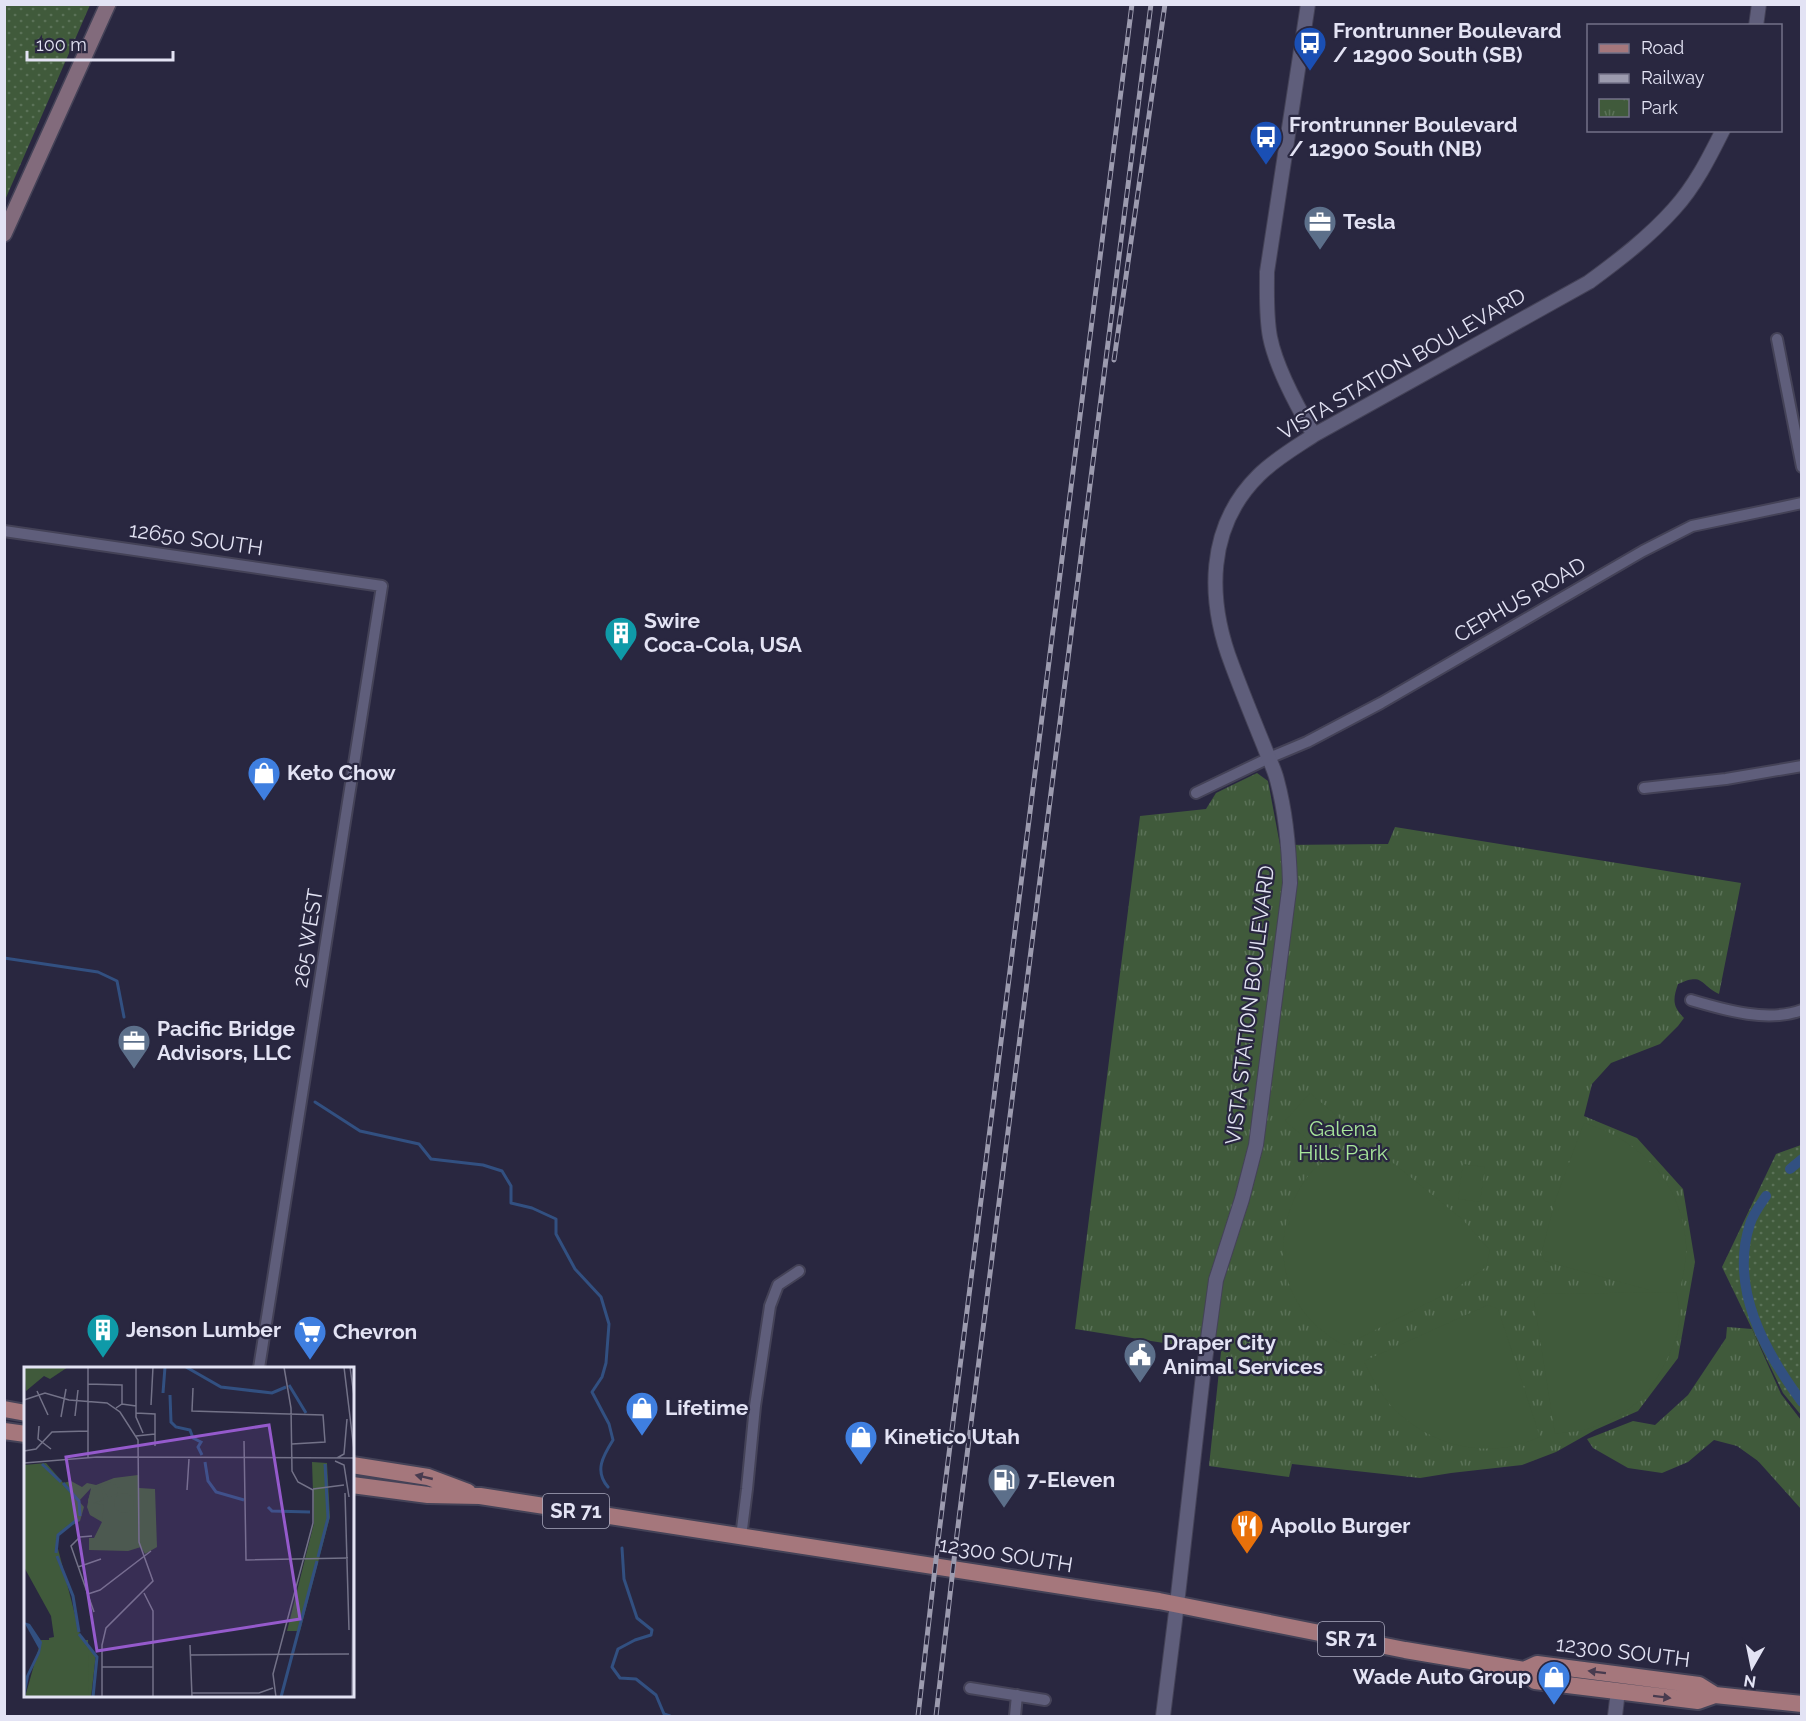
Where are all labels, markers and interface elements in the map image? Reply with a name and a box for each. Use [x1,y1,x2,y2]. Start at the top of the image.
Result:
place label: Frontrunner Boulevard / 12900 South (SB) [1333,18,1561,67]
scale bar [27,24,172,62]
legend [1587,24,1782,132]
bus stop icon: Frontrunner Boulevard / 12900 South (SB) [1292,25,1328,72]
text: 100 m [36,34,87,55]
text: Road [1641,37,1684,58]
text: Railway [1641,67,1705,88]
text: Park [1641,97,1678,118]
place label: Frontrunner Boulevard / 12900 South (NB) [1289,112,1517,161]
bus stop icon: Frontrunner Boulevard / 12900 South (NB) [1248,119,1284,166]
office icon: Tesla [1302,204,1338,251]
place label: Tesla [1343,209,1396,234]
street label: VISTA STATION BOULEVARD [1274,282,1530,445]
street label: 12650 SOUTH [128,517,265,560]
street label: CEPHUS ROAD [1449,552,1590,647]
place label: Swire Coca-Cola, USA [644,608,803,657]
building icon: Swire Coca-Cola, USA [603,615,639,662]
shop icon: Keto Chow [246,755,282,802]
place label: Keto Chow [287,760,396,785]
street label: VISTA STATION BOULEVARD [1220,864,1279,1146]
street label: 265 WEST [287,886,328,989]
place label: Pacific Bridge Advisors, LLC [157,1016,296,1065]
office icon: Pacific Bridge Advisors, LLC [116,1023,152,1070]
park label: Galena Hills Park [1298,1116,1388,1165]
building icon: Jenson Lumber [85,1312,121,1359]
supermarket icon: Chevron [292,1314,328,1361]
place label: Jenson Lumber [126,1317,281,1342]
place label: Chevron [333,1319,417,1344]
place label: Draper City Animal Services [1163,1330,1323,1379]
public building icon: Draper City Animal Services [1122,1337,1158,1384]
inset map [24,1367,354,1697]
shop icon: Lifetime [624,1390,660,1437]
place label: Lifetime [665,1395,749,1420]
shop icon: Kinetico Utah [843,1419,879,1466]
place label: Kinetico Utah [884,1424,1020,1449]
fuel station icon: 7-Eleven [986,1462,1022,1509]
place label: 7-Eleven [1027,1467,1115,1492]
one-way arrow [415,1472,434,1482]
road number: SR 71 [543,1494,609,1528]
restaurant icon: Apollo Burger [1229,1508,1265,1555]
place label: Apollo Burger [1270,1513,1411,1538]
street label: 12300 SOUTH [938,1532,1075,1577]
road number: SR 71 [1318,1622,1384,1656]
street label: 12300 SOUTH [1555,1631,1692,1672]
north arrow [1722,1637,1782,1697]
shop icon: Wade Auto Group [1536,1659,1572,1706]
place label: Wade Auto Group [1353,1664,1531,1689]
one-way arrow [1588,1667,1607,1676]
text: N [1742,1671,1757,1692]
one-way arrow [1652,1692,1671,1702]

